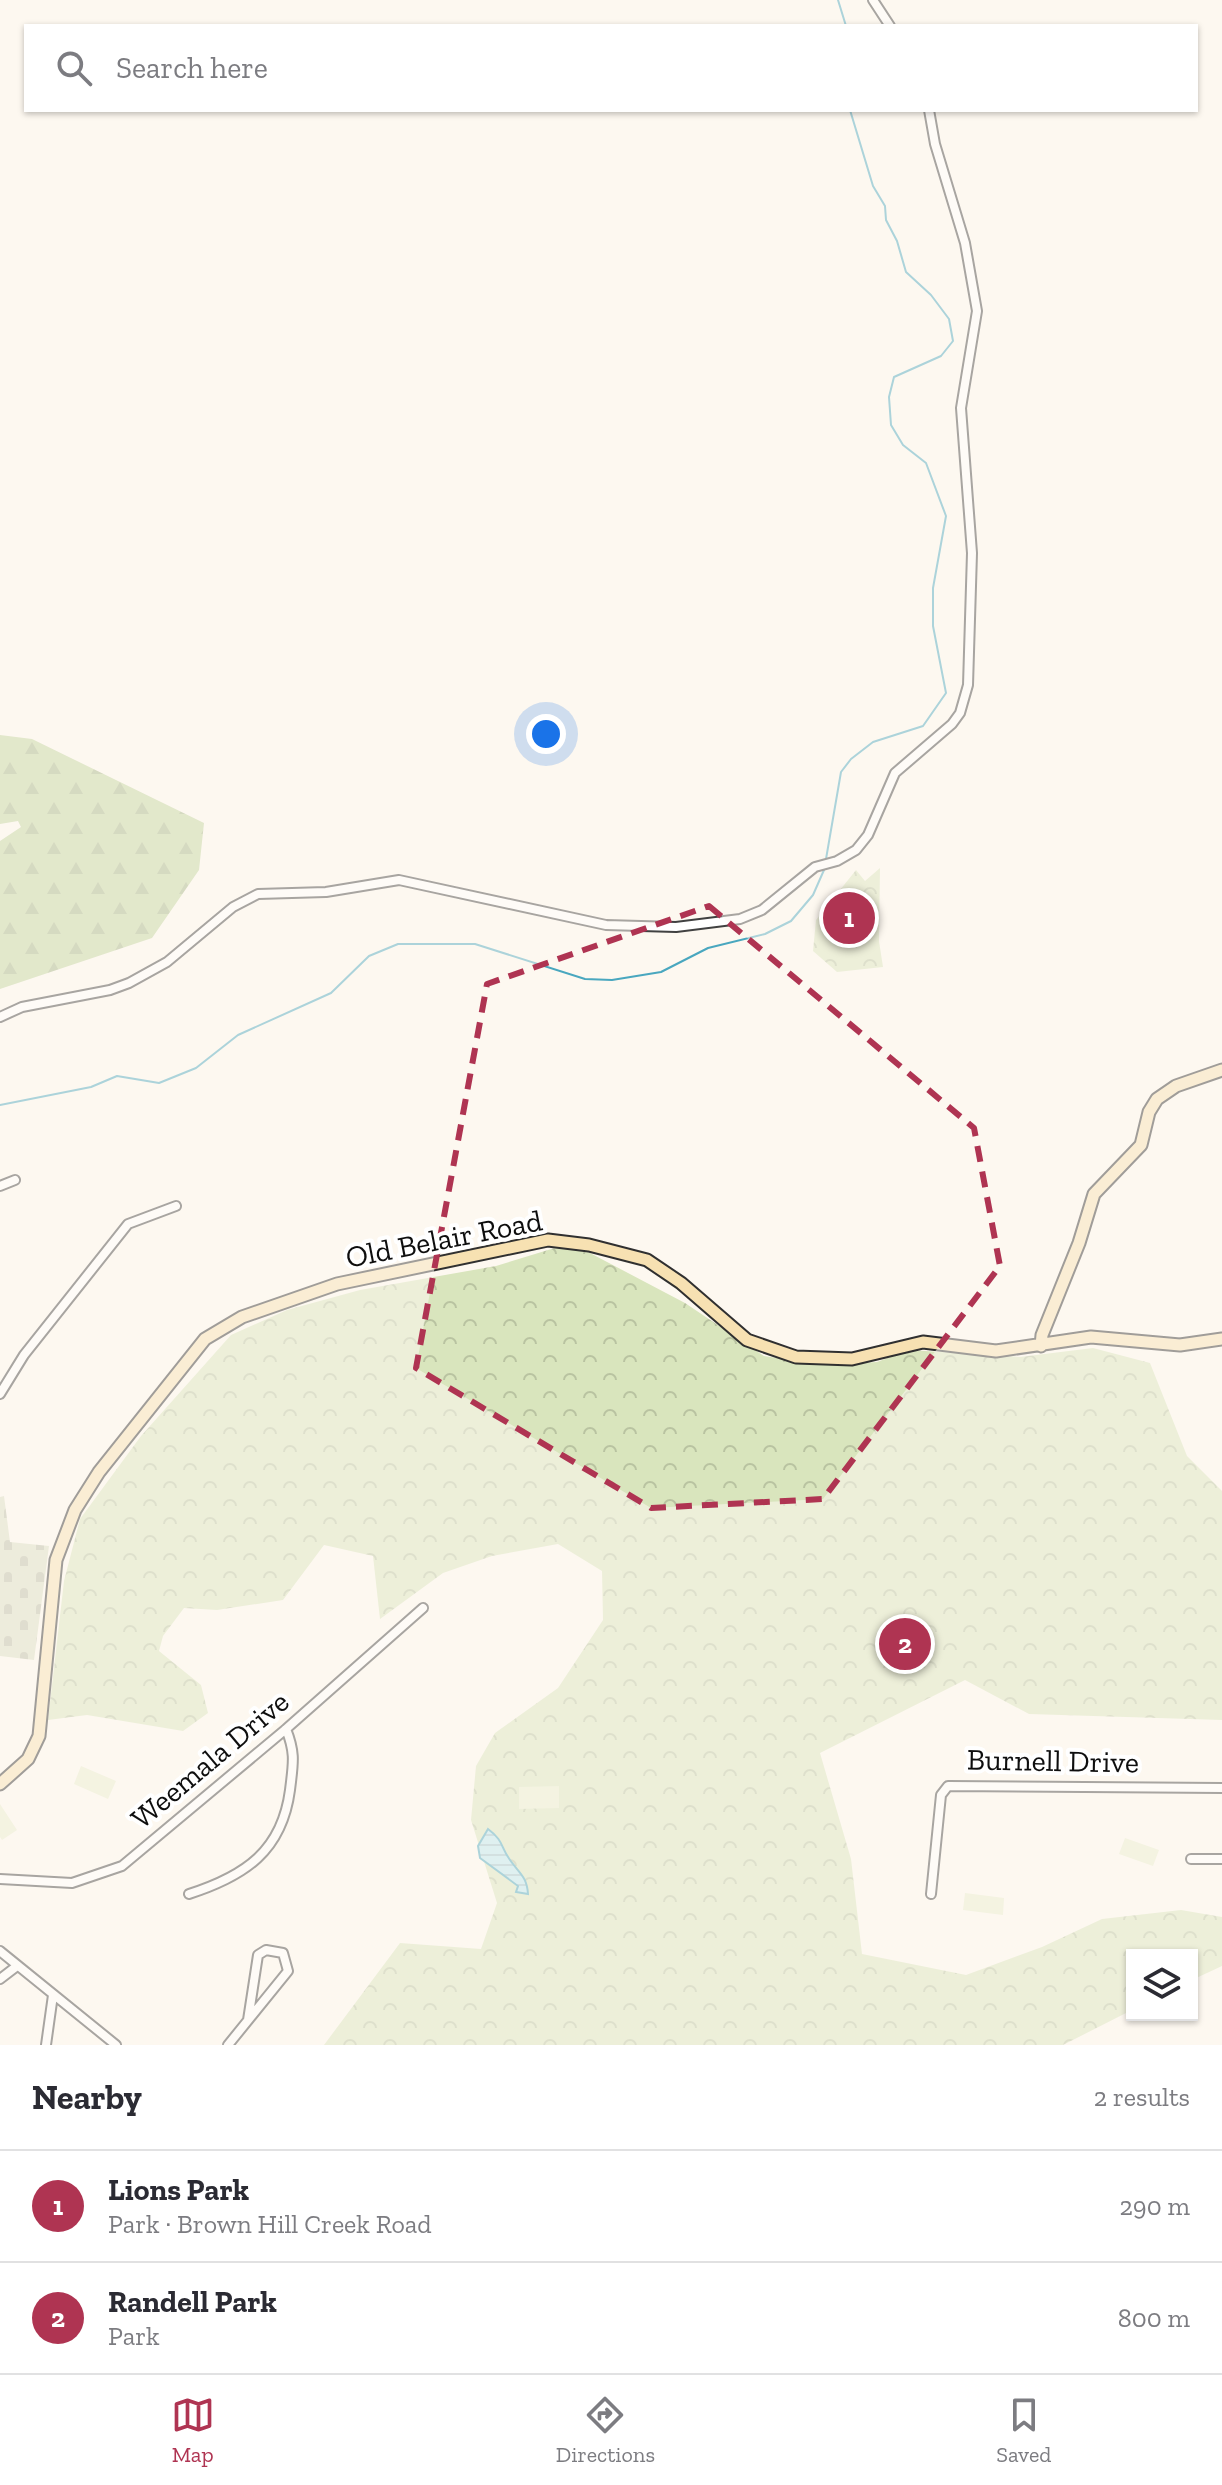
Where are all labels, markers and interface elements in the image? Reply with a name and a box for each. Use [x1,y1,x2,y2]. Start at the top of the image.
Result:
search box [24,24,1198,112]
icon: search [52,46,96,90]
text: Search here [116,50,268,86]
your location [526,714,566,754]
pin: 1 [823,888,875,948]
street label: Old Belair Road [343,1202,546,1276]
pin: 2 [879,1614,931,1674]
street label: Weemala Drive [124,1683,296,1837]
street label: Burnell Drive [967,1741,1139,1781]
map controls [1126,1949,1198,2021]
button: layers [1126,1949,1198,2021]
text: Nearby [32,2077,142,2118]
text: 2 results [1094,2081,1190,2113]
text: Lions Park [108,2172,249,2208]
text: 1 [53,2190,63,2222]
text: 290 m [1119,2190,1190,2222]
text: Park · Brown Hill Creek Road [108,2208,432,2240]
text: Randell Park [108,2284,277,2320]
text: 2 [51,2302,65,2334]
text: 800 m [1118,2302,1190,2334]
text: Park [108,2320,160,2352]
tab: Map [171,2393,215,2468]
tab: Directions [556,2393,655,2468]
tab: Saved [996,2393,1051,2468]

